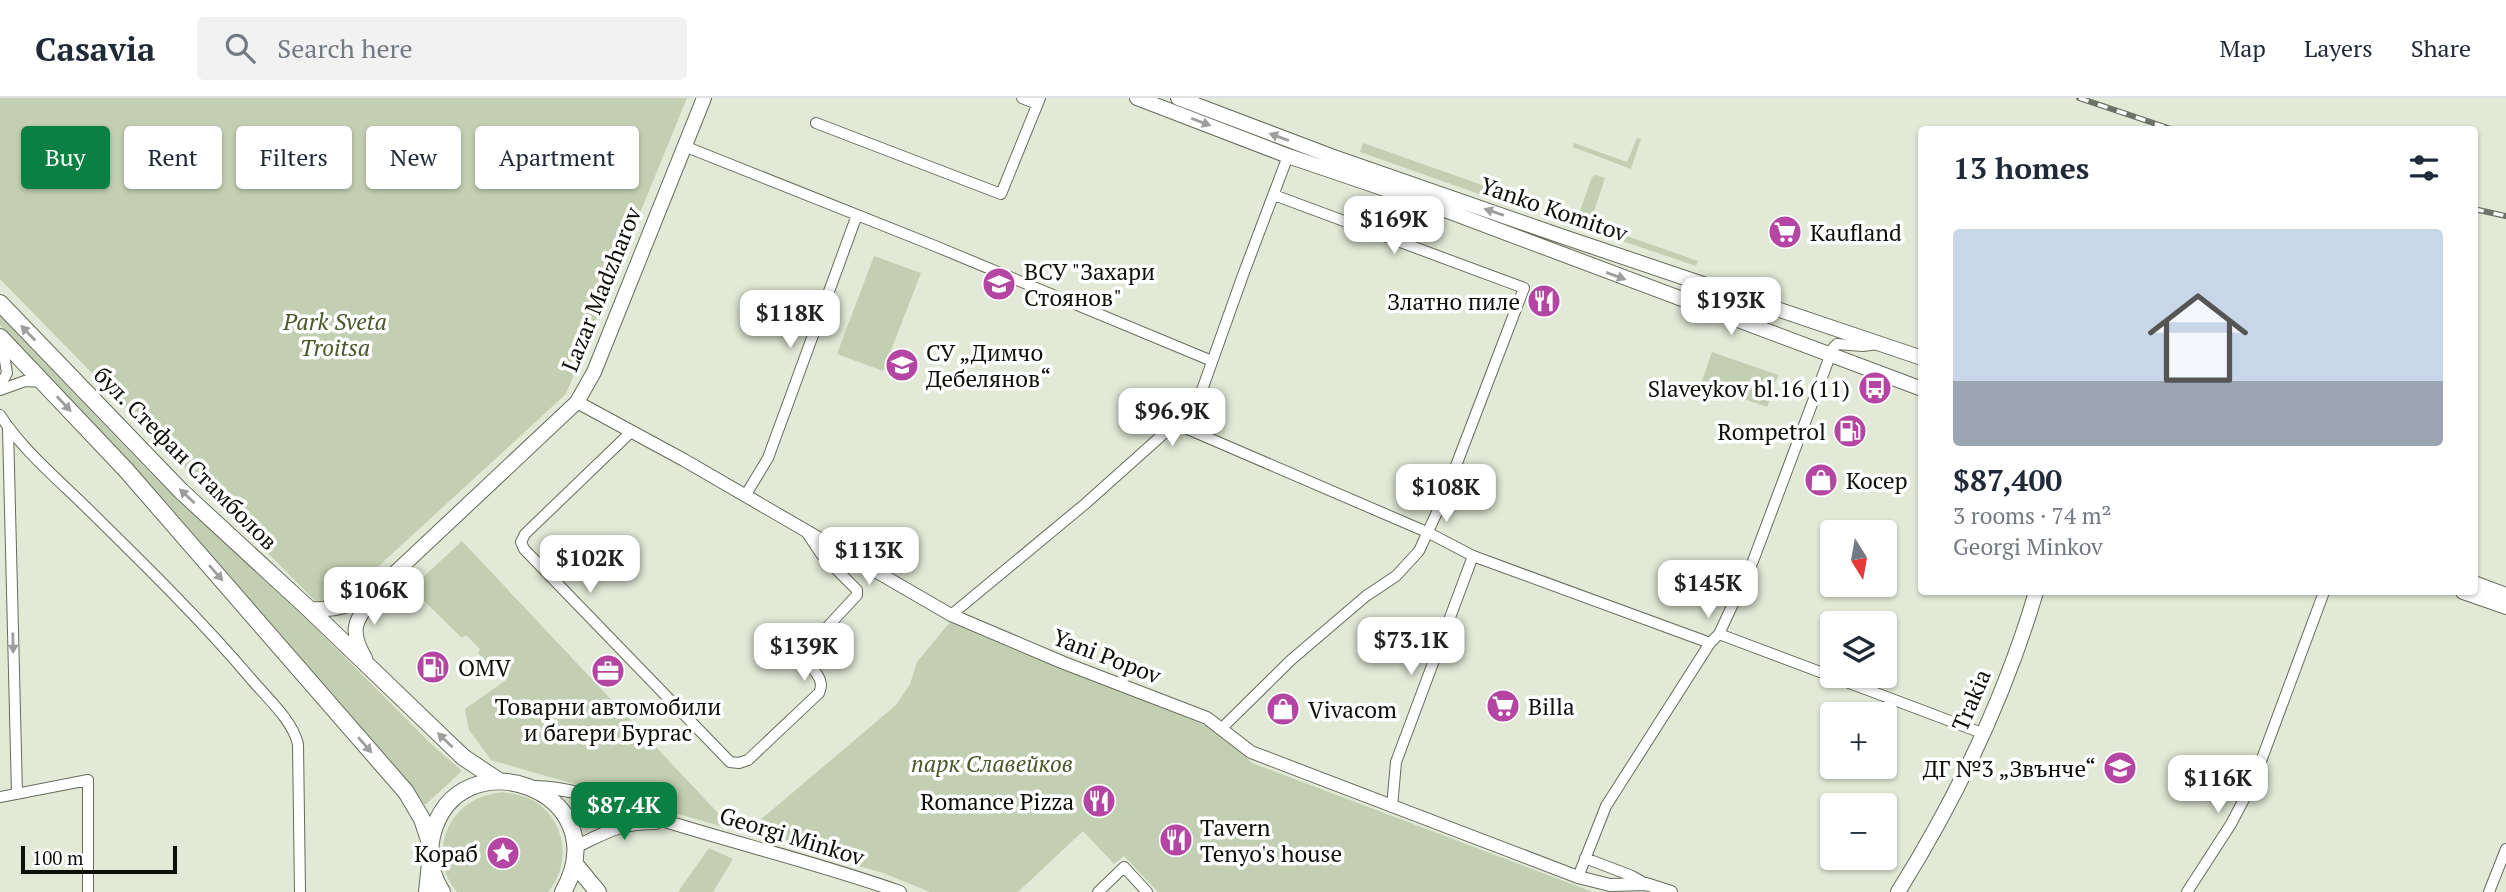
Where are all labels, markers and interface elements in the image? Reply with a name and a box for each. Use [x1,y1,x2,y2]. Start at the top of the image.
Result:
search box [197,17,687,80]
text: Casavia [35,27,155,70]
icon: search [221,29,259,67]
text: Search here [277,31,413,65]
text: Map [2219,32,2266,64]
text: Layers [2304,32,2373,64]
text: Share [2411,32,2471,64]
one-way arrow [1190,117,1211,128]
chip: Buy [21,126,110,189]
chip: Rent [124,126,222,189]
chip: Filters [236,126,352,189]
chip: New [366,126,461,189]
chip: Apartment [475,126,639,189]
one-way arrow [1269,131,1290,142]
text: 13 homes [1953,148,2089,188]
icon: filters [2405,149,2443,187]
street label: Yanko Komitov [1476,169,1632,249]
pin: $169K [1345,197,1443,256]
street label: Lazar Madzharov [554,202,648,376]
text: $169K [1360,203,1428,234]
one-way arrow [1483,207,1504,218]
supermarket icon: Kaufland [1766,213,1804,251]
place label: Kaufland [1810,217,1902,248]
place label: ВСУ "Захари Стоянов" [1024,256,1155,313]
school or university icon: ВСУ "Захари Стоянов" [980,265,1018,303]
one-way arrow [1606,271,1627,282]
icon: home [2135,275,2261,401]
pin: $193K [1682,278,1780,337]
restaurant icon: Златно пиле [1525,282,1563,320]
text: $193K [1697,284,1765,315]
place label: Златно пиле [1387,286,1520,317]
pin: $118K [741,290,839,350]
text: $118K [756,297,824,328]
park label: Park Sveta Troitsa [282,306,387,363]
one-way arrow [20,324,37,341]
place label: СУ „Димчо Дебелянов“ [926,337,1051,394]
school or university icon: СУ „Димчо Дебелянов“ [883,346,921,384]
street label: бул. Стефан Стамболов [87,359,285,557]
bus stop icon: Slaveykov bl.16 (11) [1856,369,1894,407]
place label: Slaveykov bl.16 (11) [1648,373,1850,404]
pin: $96.9K [1115,388,1229,448]
one-way arrow [56,395,72,412]
text: $96.9K [1134,395,1210,426]
fuel station icon: Rompetrol [1831,412,1869,450]
place label: Rompetrol [1718,416,1826,447]
text: $87,400 [1953,460,2062,500]
shop icon: Косер [1802,461,1840,499]
pin: $108K [1397,464,1495,524]
place label: Косер [1846,465,1908,496]
text: $108K [1412,471,1480,502]
one-way arrow [178,488,196,504]
text: 3 rooms · 74 m² [1953,500,2112,531]
north arrow [1820,520,1897,597]
map controls [1820,520,1897,870]
pin: $113K [820,528,918,587]
text: Georgi Minkov [1953,531,2103,562]
text: $113K [835,534,903,565]
pin: $102K [541,536,639,595]
text: $102K [556,542,624,573]
pin: $145K [1659,560,1757,620]
one-way arrow [208,565,223,582]
text: $145K [1674,567,1742,598]
pin: $106K [325,568,423,627]
text: $106K [340,574,408,605]
button: layers [1820,611,1897,688]
pin: $73.1K [1354,618,1468,677]
street label: Yani Popov [1048,621,1166,691]
pin: $139K [755,624,853,683]
text: $73.1K [1373,624,1449,655]
text: $139K [770,630,838,661]
one-way arrow [7,632,19,654]
fuel station icon: OMV [414,648,452,686]
place label: OMV [458,652,511,683]
office icon: Товарни автомобили и багери Бургас [589,652,627,690]
street label: Trakia [1944,664,1998,736]
supermarket icon: Billa [1484,687,1522,725]
shop icon: Vivacom [1264,690,1302,728]
place label: Товарни автомобили и багери Бургас [495,691,721,748]
place label: Billa [1528,691,1575,722]
place label: Vivacom [1308,694,1397,725]
button: + [1820,702,1897,779]
one-way arrow [437,732,454,748]
one-way arrow [357,737,372,754]
park label: парк Славейков [911,748,1073,779]
school or university icon: ДГ №3 „Звънче“ [2101,749,2139,787]
place label: ДГ №3 „Звънче“ [1923,753,2096,784]
pin: $116K [2169,756,2267,815]
text: $116K [2184,762,2252,793]
pin: $87.4K [567,782,681,842]
restaurant icon: Romance Pizza [1080,782,1118,820]
place label: Romance Pizza [920,786,1074,817]
text: $87.4K [587,789,661,820]
button: − [1820,793,1897,870]
street label: Georgi Minkov [716,799,868,873]
place label: Tavern Tenyo's house [1200,812,1342,869]
restaurant icon: Tavern Tenyo's house [1157,821,1195,859]
place icon: Кораб [484,834,522,872]
place label: Кораб [414,838,478,869]
scale bar [21,843,177,875]
text: 100 m [32,845,83,870]

